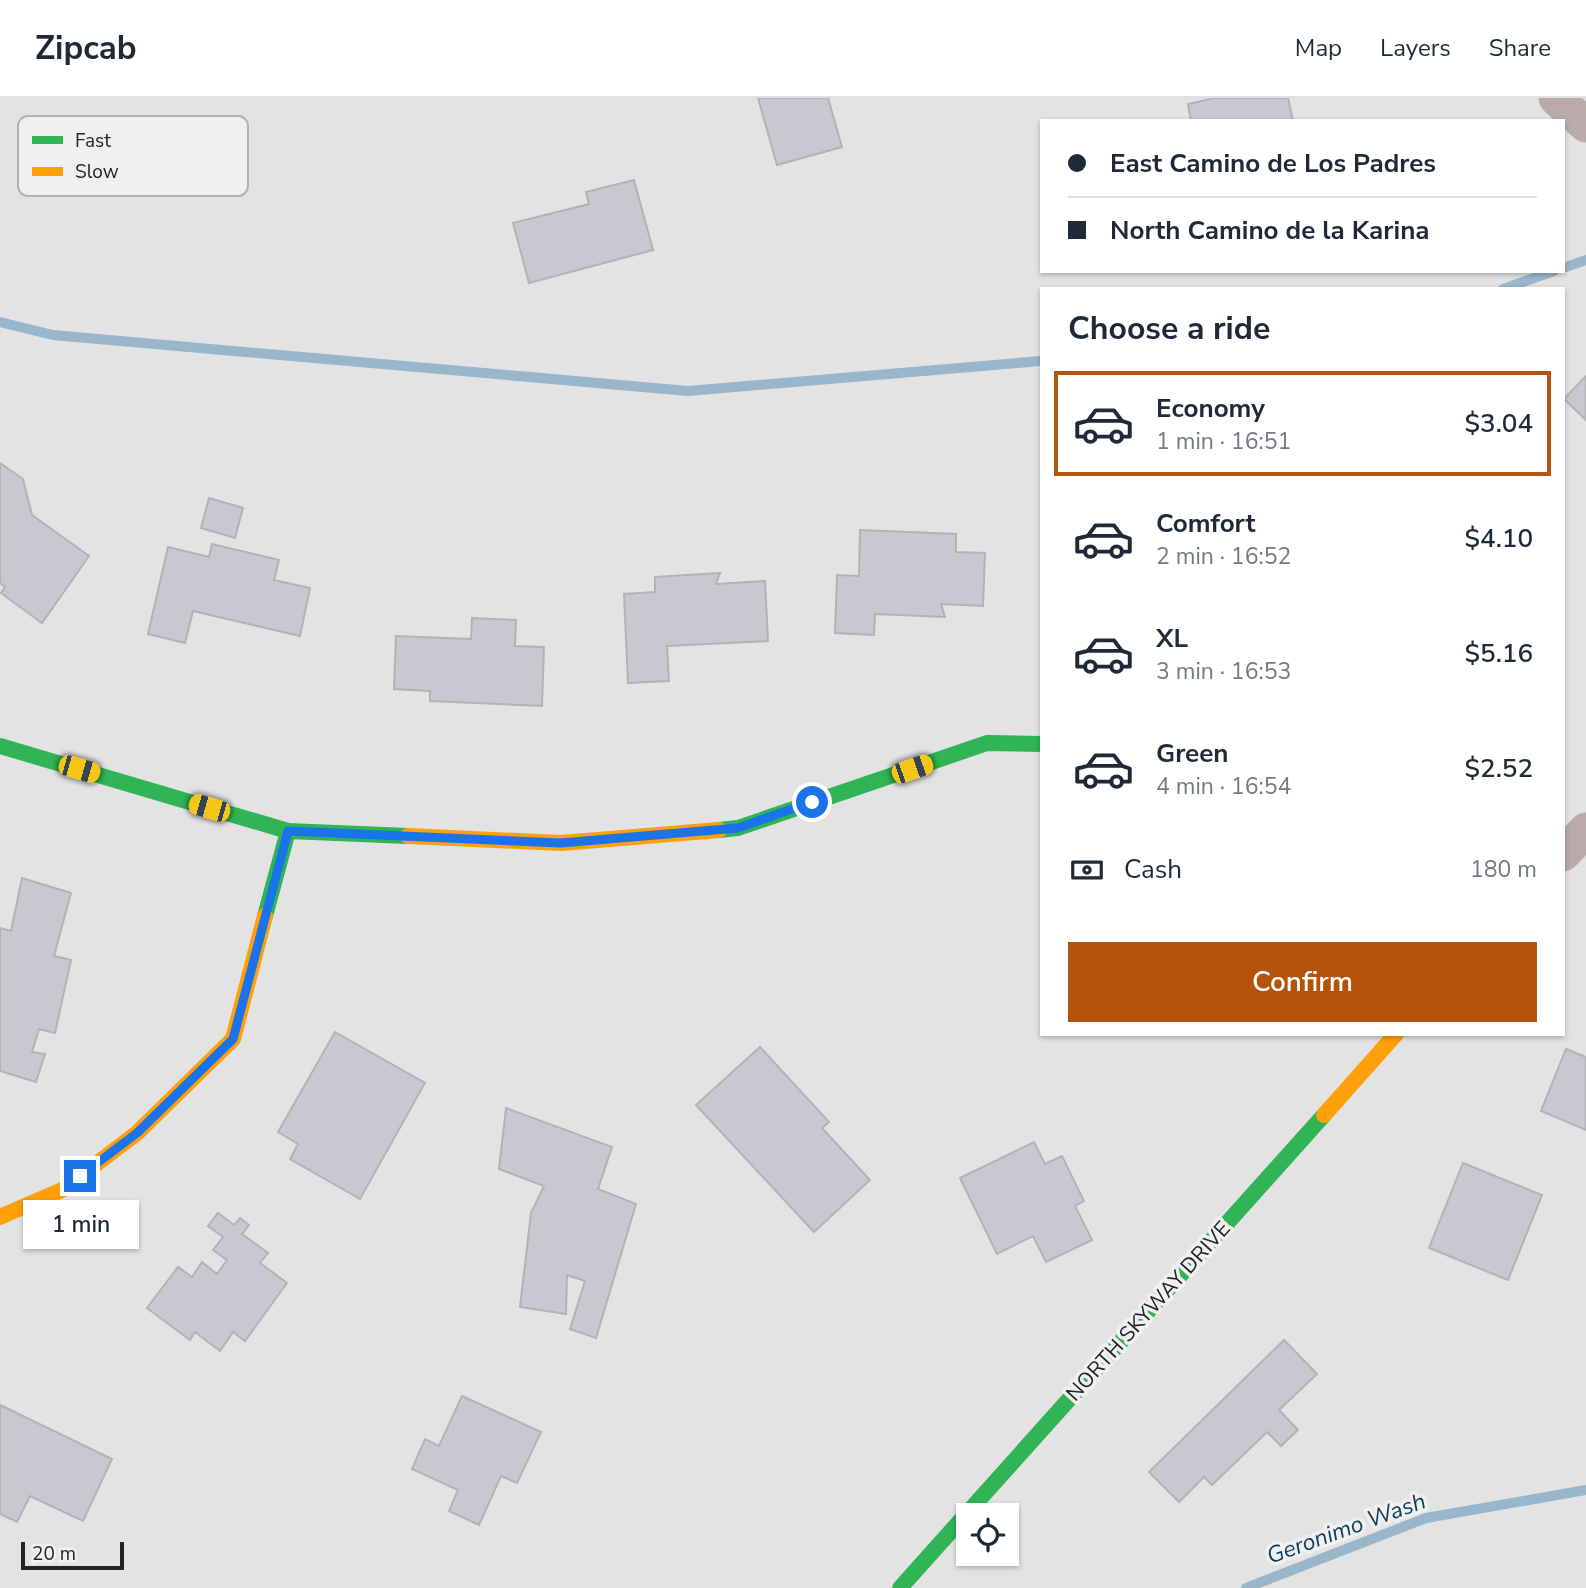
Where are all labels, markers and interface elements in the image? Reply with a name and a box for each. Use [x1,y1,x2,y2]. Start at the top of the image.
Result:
text: Zipcab [35,26,137,71]
text: Map [1295,32,1342,64]
text: Layers [1380,32,1451,64]
text: Share [1489,32,1551,64]
legend [18,116,248,196]
text: Fast [75,128,111,154]
text: East Camino de Los Padres [1110,146,1436,181]
text: Slow [75,159,119,185]
text: North Camino de la Karina [1110,213,1430,248]
text: Choose a ride [1068,307,1270,350]
text: Economy [1156,391,1265,426]
icon: car [1072,392,1135,455]
text: $3.04 [1464,406,1533,441]
text: 1 min · 16:51 [1156,426,1291,457]
text: Comfort [1156,506,1256,541]
icon: car [1072,507,1135,570]
text: $4.10 [1464,521,1533,556]
text: 2 min · 16:52 [1156,541,1291,572]
text: XL [1156,621,1188,656]
icon: car [1072,622,1135,685]
text: $5.16 [1464,636,1533,671]
text: 3 min · 16:53 [1156,656,1291,687]
text: Green [1156,736,1229,771]
icon: car [1072,737,1135,800]
text: $2.52 [1464,751,1533,786]
car [889,752,936,786]
car [56,753,103,785]
text: 4 min · 16:54 [1156,771,1291,802]
route start [796,786,828,818]
car [186,792,233,824]
icon: cash [1068,851,1106,889]
text: Cash [1124,852,1182,887]
text: 180 m [1470,854,1537,885]
button: Confirm [1068,942,1537,1022]
route end [64,1160,96,1192]
callout: 1 min [22,1200,138,1250]
text: 1 min [52,1209,110,1240]
street label: NORTH SKYWAY DRIVE [1060,1215,1236,1407]
water label: Geronimo Wash [1262,1485,1430,1572]
map controls [956,1503,1019,1566]
button: locate [956,1503,1019,1566]
scale bar [21,1539,124,1571]
text: 20 m [32,1541,76,1567]

